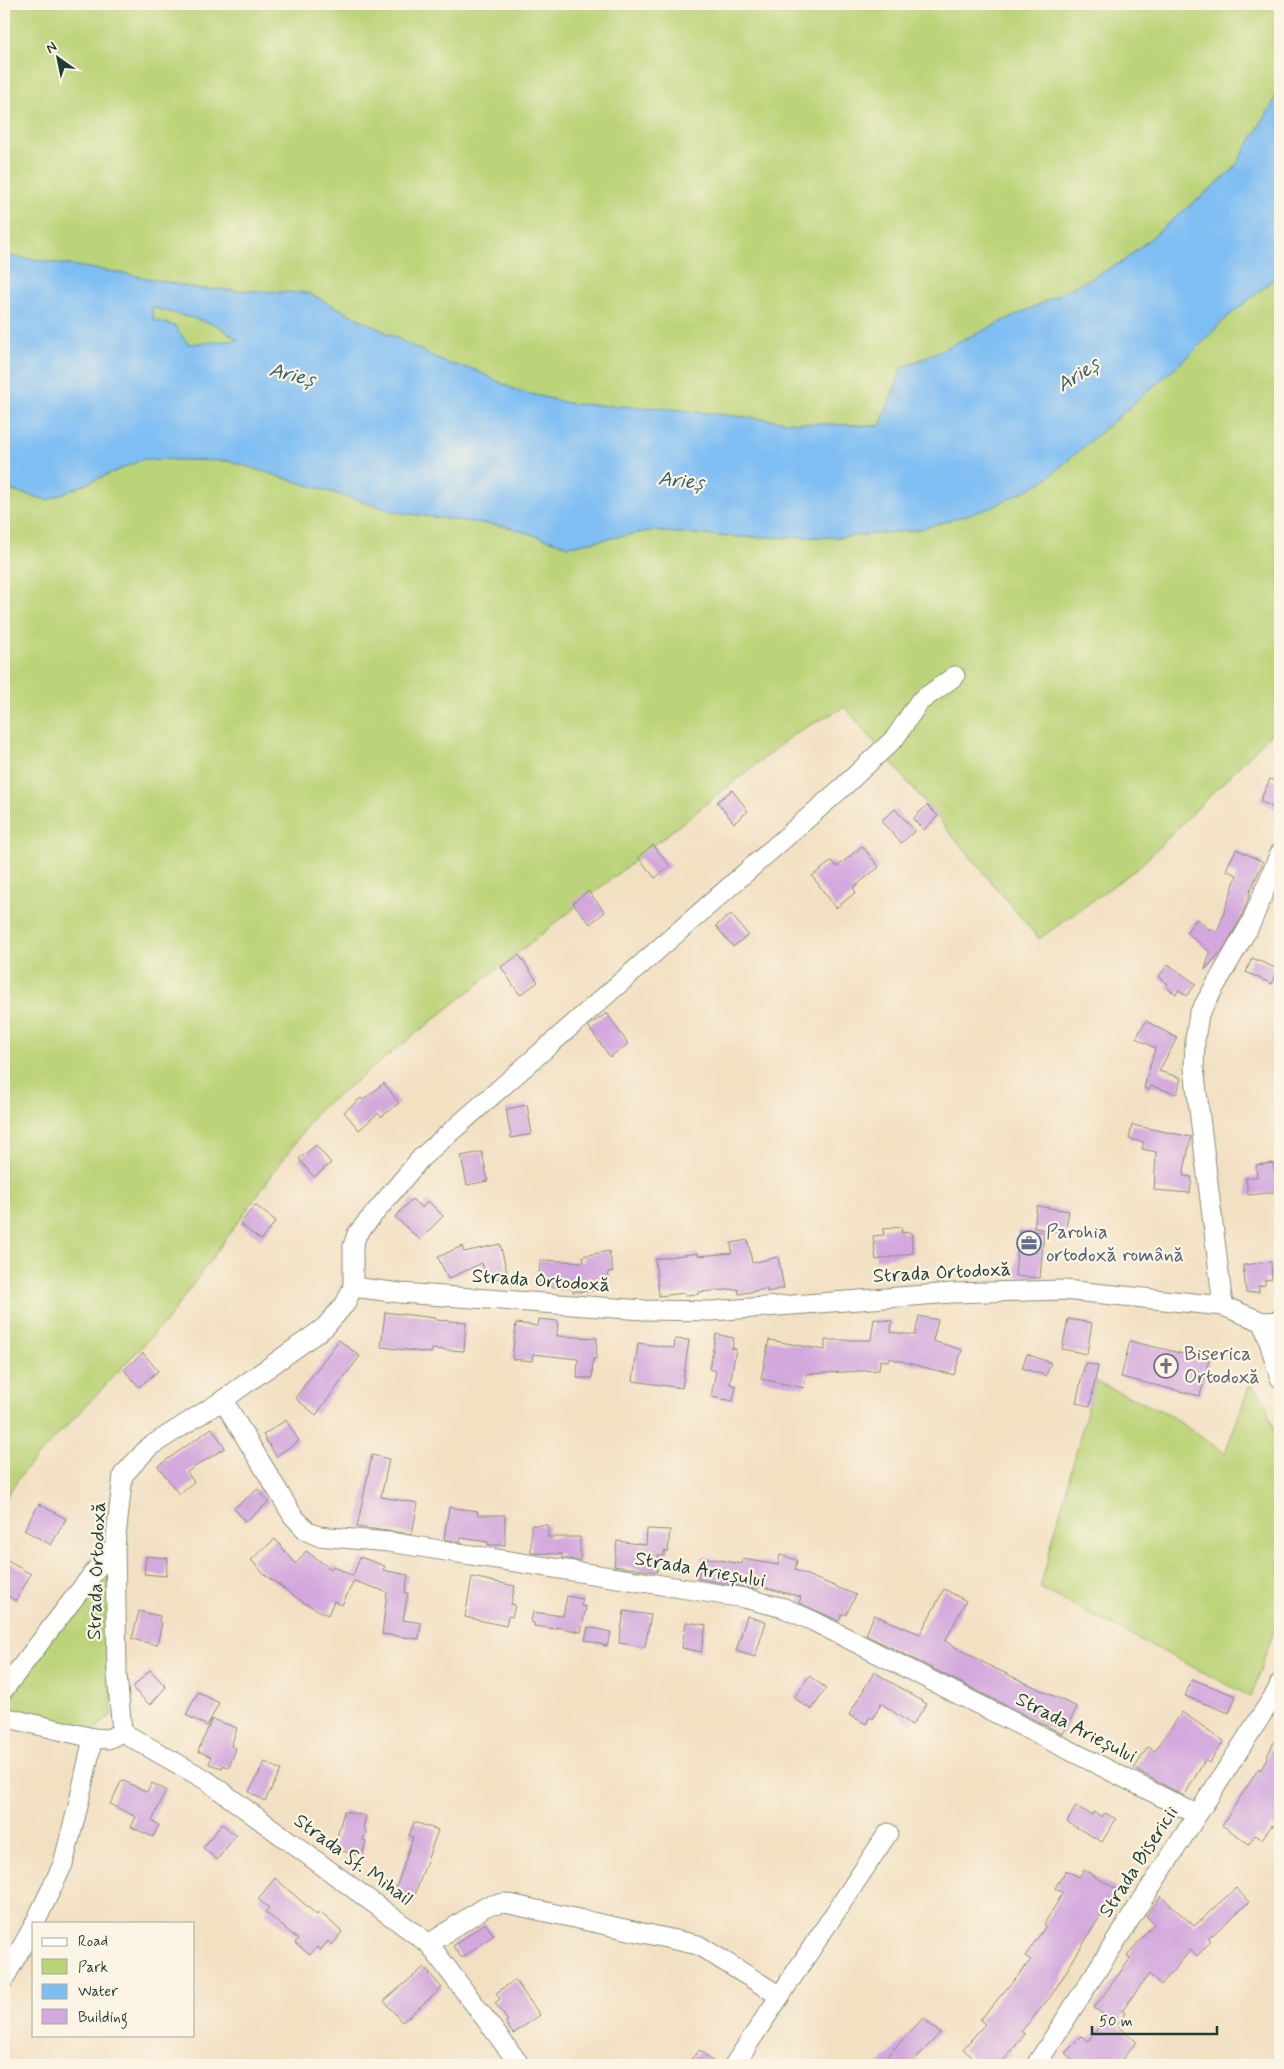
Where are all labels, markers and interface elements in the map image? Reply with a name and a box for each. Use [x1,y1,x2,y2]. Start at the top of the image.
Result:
north arrow [32,32,82,82]
text: N [43,38,60,58]
water label: Arieș [1051,350,1106,399]
water label: Arieș [266,356,319,395]
water label: Arieș [657,465,707,498]
place label: Parohia ortodoxă română [1046,1219,1184,1269]
office icon: Parohia ortodoxă română [1016,1230,1042,1256]
street label: Strada Ortodoxă [872,1256,1012,1290]
street label: Strada Ortodoxă [471,1263,611,1299]
place label: Biserica Ortodoxă [1184,1341,1260,1391]
church icon: Biserica Ortodoxă [1153,1353,1179,1379]
street label: Strada Ortodoxă [81,1501,113,1641]
street label: Strada Arieșului [633,1545,767,1595]
street label: Strada Arieșului [1011,1686,1141,1770]
street label: Strada Bisericii [1093,1801,1185,1923]
street label: Strada Sf. Mihail [288,1808,418,1912]
legend [32,1922,195,2036]
text: Road [78,1932,108,1952]
text: Park [78,1958,108,1978]
text: Water [78,1982,118,2002]
scale bar [1092,2004,1216,2036]
text: Building [78,2008,128,2029]
text: 50 m [1099,2012,1133,2032]

